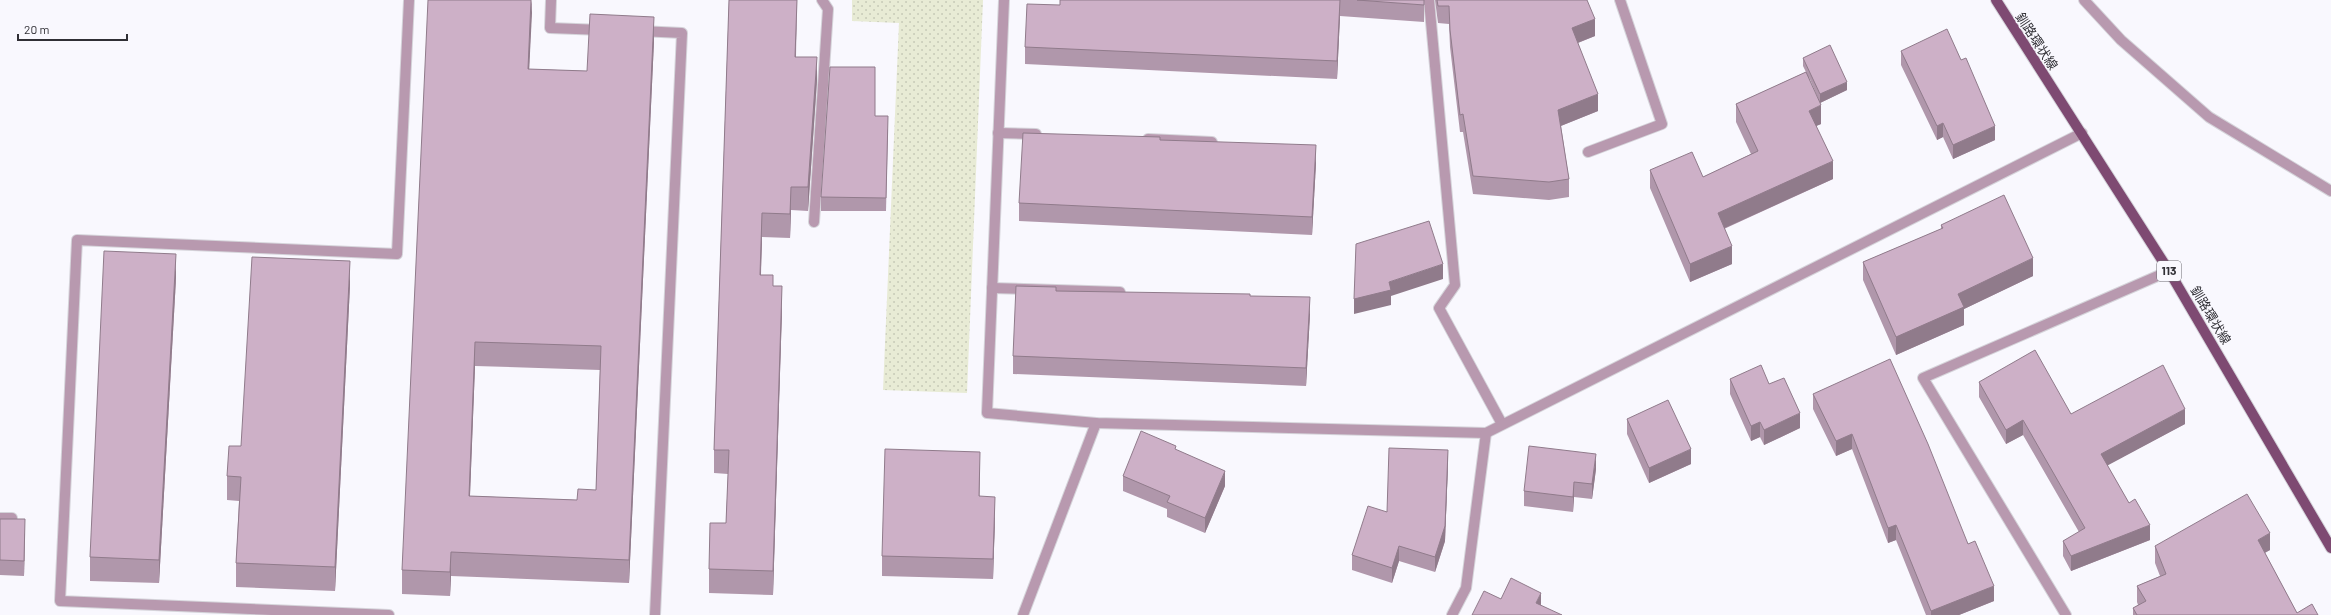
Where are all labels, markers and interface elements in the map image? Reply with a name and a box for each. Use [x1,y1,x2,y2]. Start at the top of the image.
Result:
street label: 釧路環状線 [2013,9,2061,73]
scale bar [18,16,127,42]
text: 20 m [24,22,50,36]
road number: 113 [2157,261,2181,281]
street label: 釧路環状線 [2187,283,2235,347]

